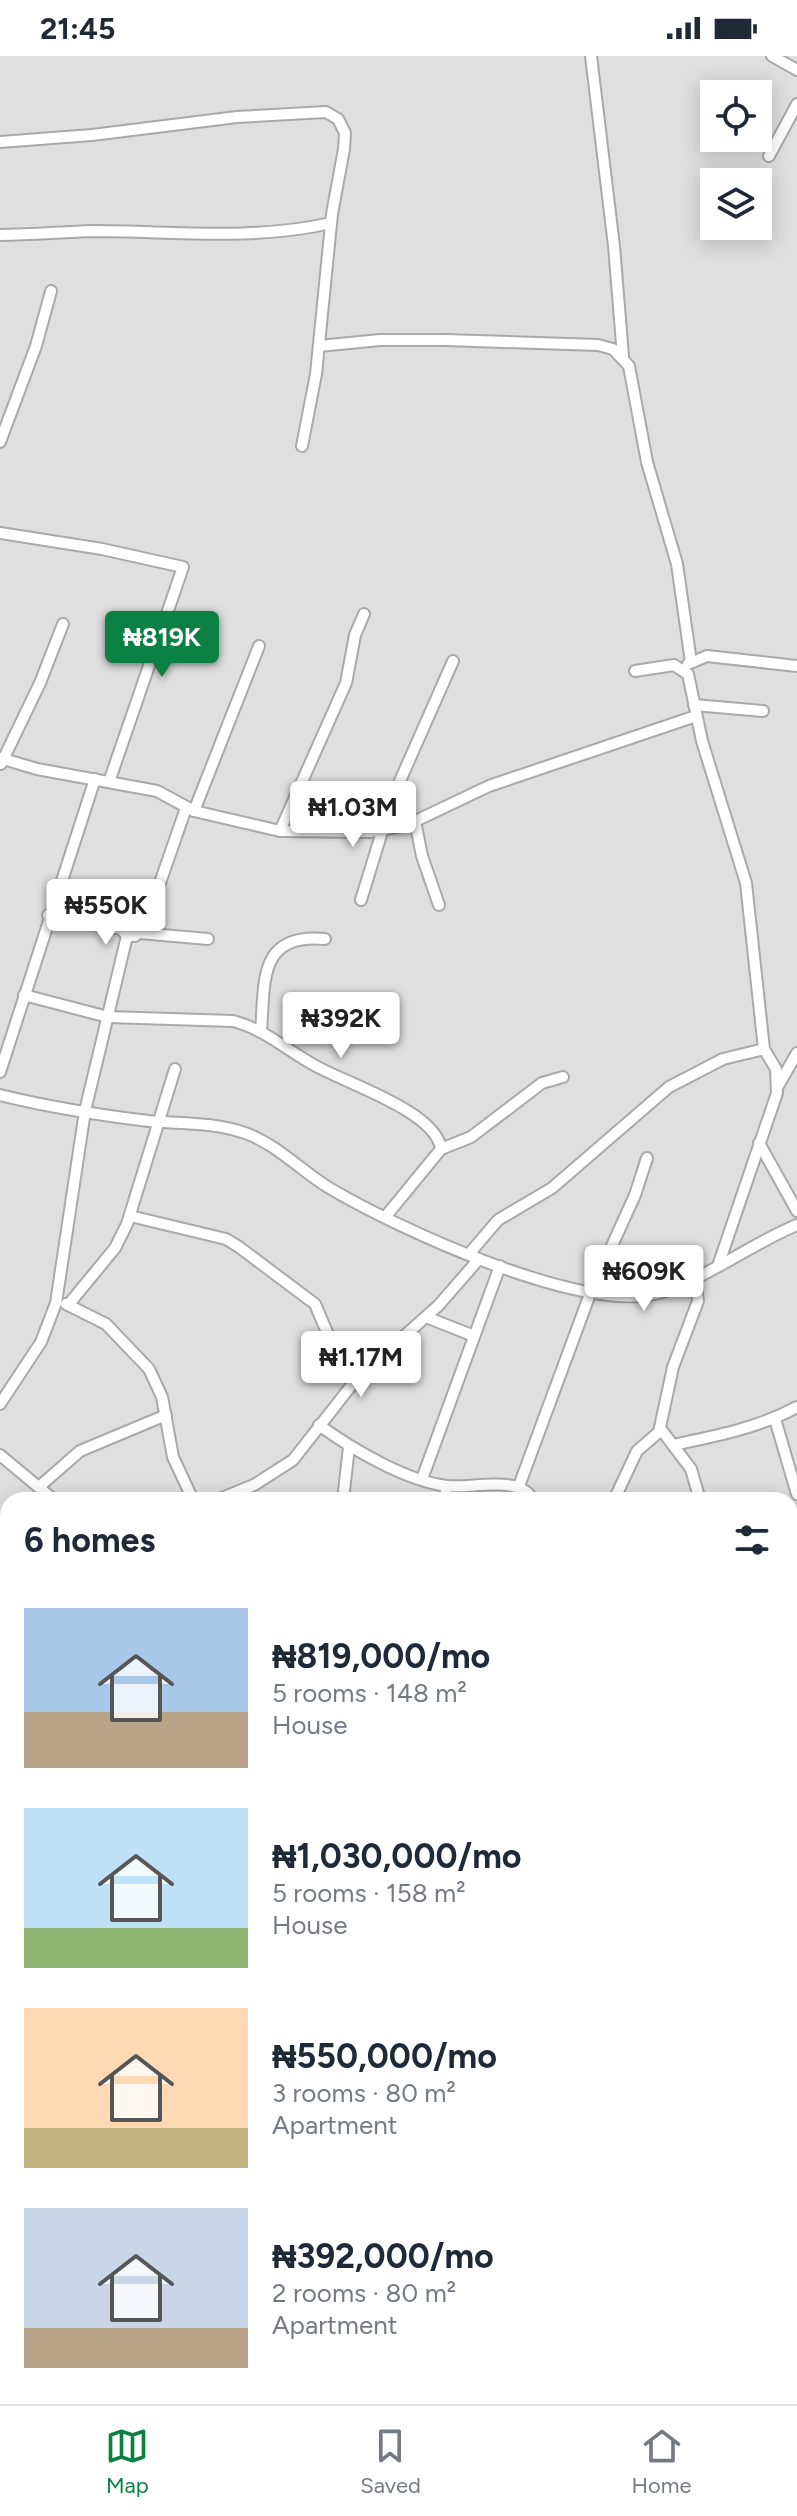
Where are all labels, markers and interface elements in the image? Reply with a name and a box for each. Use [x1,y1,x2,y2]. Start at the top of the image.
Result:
text: 21:45 [40,10,115,47]
map controls [700,80,772,240]
button: locate [700,80,772,152]
button: layers [700,168,772,240]
pin: ₦819K [106,611,218,679]
text: ₦819K [123,621,201,653]
pin: ₦1.03M [288,781,418,849]
text: ₦1.03M [308,791,398,823]
pin: ₦550K [50,879,162,947]
text: ₦550K [64,889,148,921]
pin: ₦392K [285,992,397,1060]
text: ₦392K [301,1002,381,1034]
pin: ₦609K [588,1245,700,1313]
text: ₦609K [602,1255,686,1287]
pin: ₦1.17M [296,1331,426,1399]
text: ₦1.17M [319,1341,403,1373]
icon: filters [730,1518,774,1562]
text: 6 homes [24,1520,155,1561]
text: ₦819,000/mo [272,1636,490,1677]
icon: home [88,1640,184,1736]
text: 5 rooms · 148 m² [272,1677,467,1709]
text: House [272,1709,347,1741]
text: ₦1,030,000/mo [272,1836,522,1877]
icon: home [88,1840,184,1936]
text: 5 rooms · 158 m² [272,1877,466,1909]
text: House [272,1909,347,1941]
text: ₦550,000/mo [272,2036,497,2077]
icon: home [88,2040,184,2136]
text: 3 rooms · 80 m² [272,2077,456,2109]
text: Apartment [272,2109,398,2141]
text: ₦392,000/mo [272,2236,494,2277]
icon: home [88,2240,184,2336]
text: 2 rooms · 80 m² [272,2277,456,2309]
text: Apartment [272,2309,398,2341]
tab: Map [105,2424,149,2499]
tab: Saved [360,2424,421,2499]
tab: Home [632,2424,692,2499]

